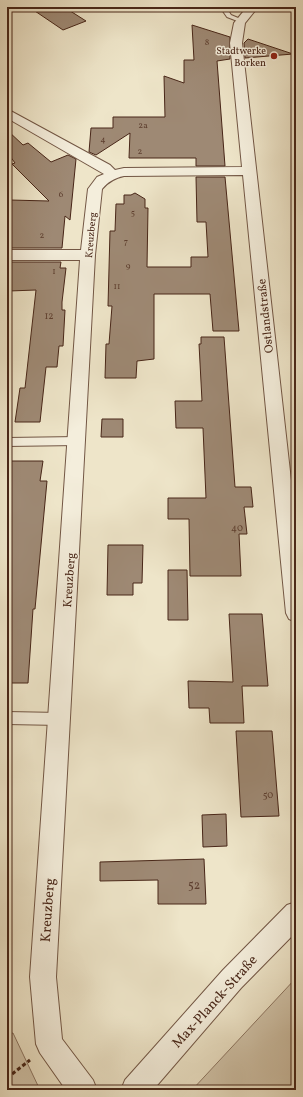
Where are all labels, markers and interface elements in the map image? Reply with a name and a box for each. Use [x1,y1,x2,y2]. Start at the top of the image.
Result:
house number: 8 [205,36,210,49]
place label: Stadtwerke Borken [216,44,266,70]
marker: Stadtwerke Borken [269,51,279,61]
house number: 2a [138,119,148,132]
house number: 4 [100,133,106,146]
house number: 2 [138,145,143,158]
house number: 6 [59,188,64,201]
house number: 5 [131,206,135,219]
street label: Kreuzberg [82,212,100,259]
house number: 2 [40,229,45,242]
house number: 7 [124,235,128,248]
house number: 9 [126,260,131,273]
house number: 1 [52,265,56,278]
street label: Ostlandstraße [254,278,278,354]
house number: 11 [114,280,120,293]
house number: 12 [44,309,54,323]
house number: 40 [231,521,243,535]
street label: Kreuzberg [60,552,80,608]
house number: 50 [263,788,273,802]
street label: Kreuzberg [37,877,60,943]
house number: 52 [188,878,200,894]
street label: Max-Planck-Straße [168,951,262,1053]

